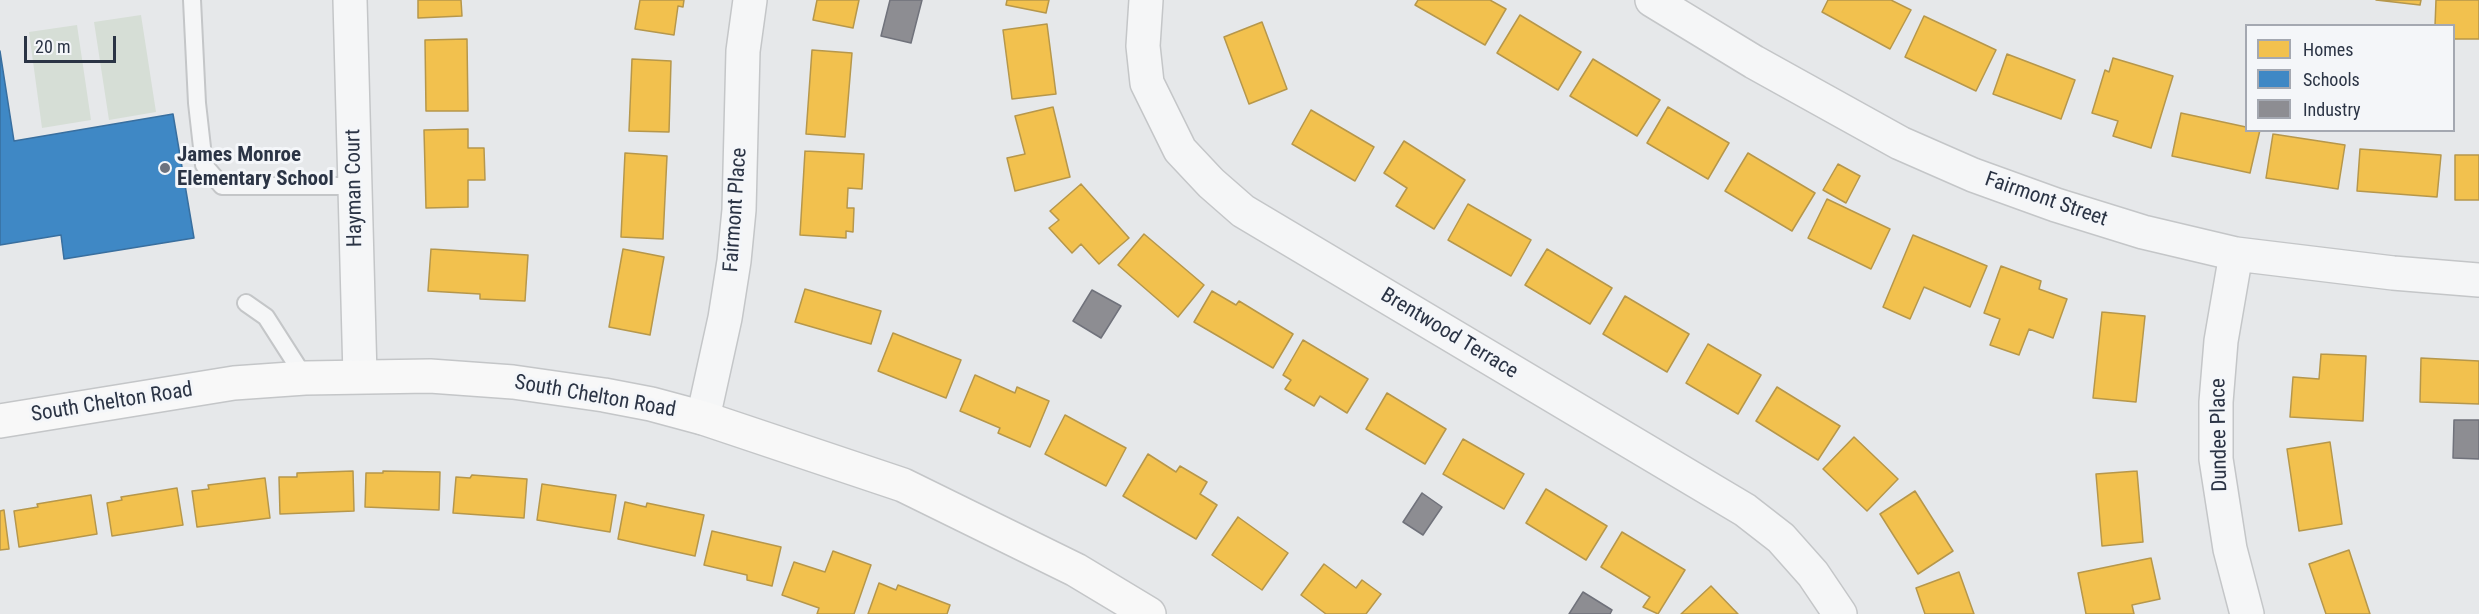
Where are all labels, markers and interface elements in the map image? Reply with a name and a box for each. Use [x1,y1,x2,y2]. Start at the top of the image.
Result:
scale bar [27,24,118,62]
legend [2245,24,2455,132]
text: 20 m [35,36,70,57]
text: Homes [2303,39,2353,60]
text: Schools [2303,69,2360,90]
text: Industry [2303,99,2361,120]
street label: Hayman Court [341,129,369,247]
place label: James Monroe Elementary School [177,143,334,193]
street label: Fairmont Place [719,147,753,273]
marker: James Monroe Elementary School [158,161,172,175]
street label: Fairmont Street [1981,167,2111,233]
street label: Brentwood Terrace [1376,283,1522,385]
street label: South Chelton Road [512,370,678,424]
street label: South Chelton Road [29,378,195,428]
street label: Dundee Place [2206,378,2234,492]

